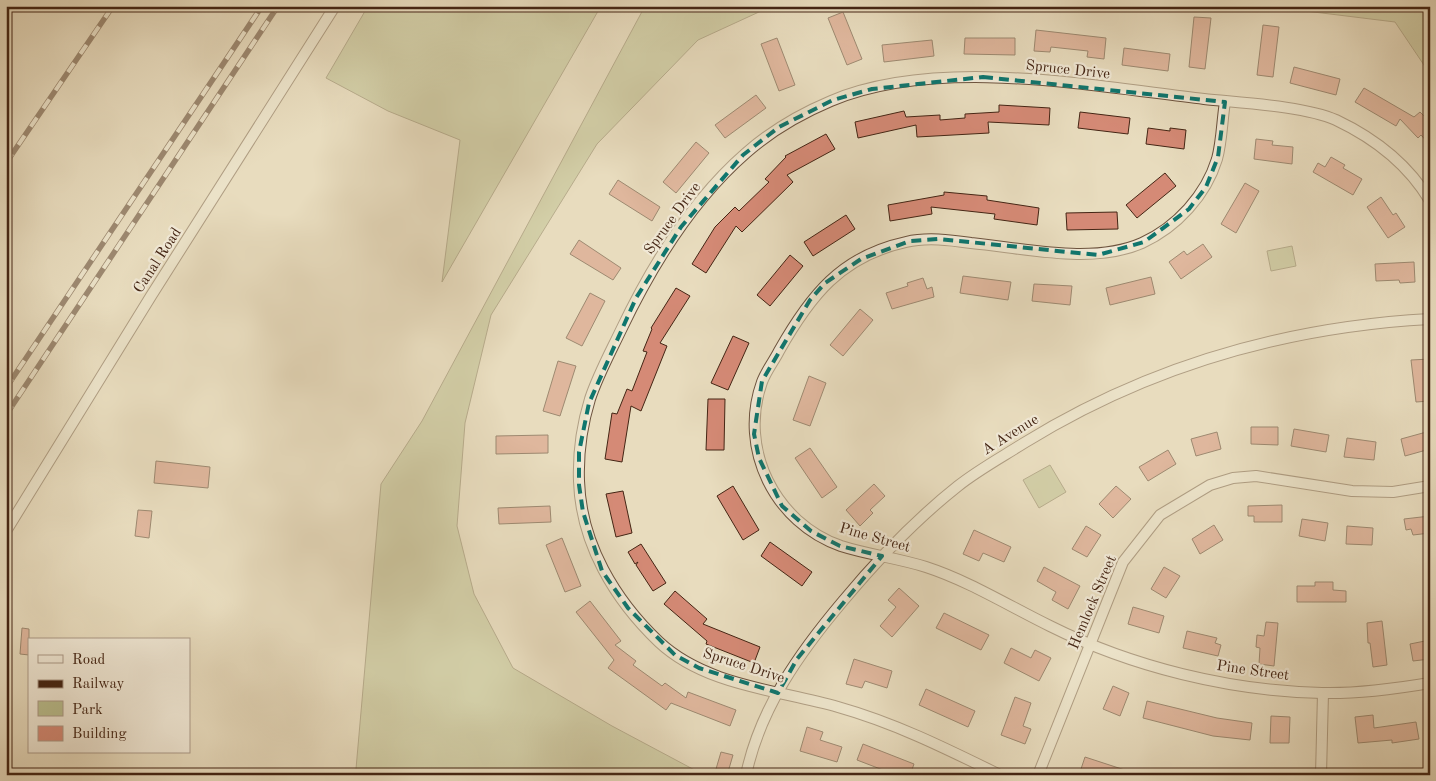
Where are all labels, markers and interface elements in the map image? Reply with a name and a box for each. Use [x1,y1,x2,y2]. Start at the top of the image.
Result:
street label: Spruce Drive [1025,59,1111,82]
street label: Spruce Drive [642,180,704,258]
street label: Canal Road [132,225,185,296]
street label: A Avenue [980,412,1042,458]
street label: Pine Street [837,521,912,556]
street label: Hemlock Street [1067,553,1120,652]
legend [28,638,190,754]
street label: Spruce Drive [701,646,786,687]
text: Road [72,653,106,668]
street label: Pine Street [1216,659,1290,684]
text: Railway [72,677,125,692]
text: Park [72,703,103,718]
text: Building [72,727,127,742]

